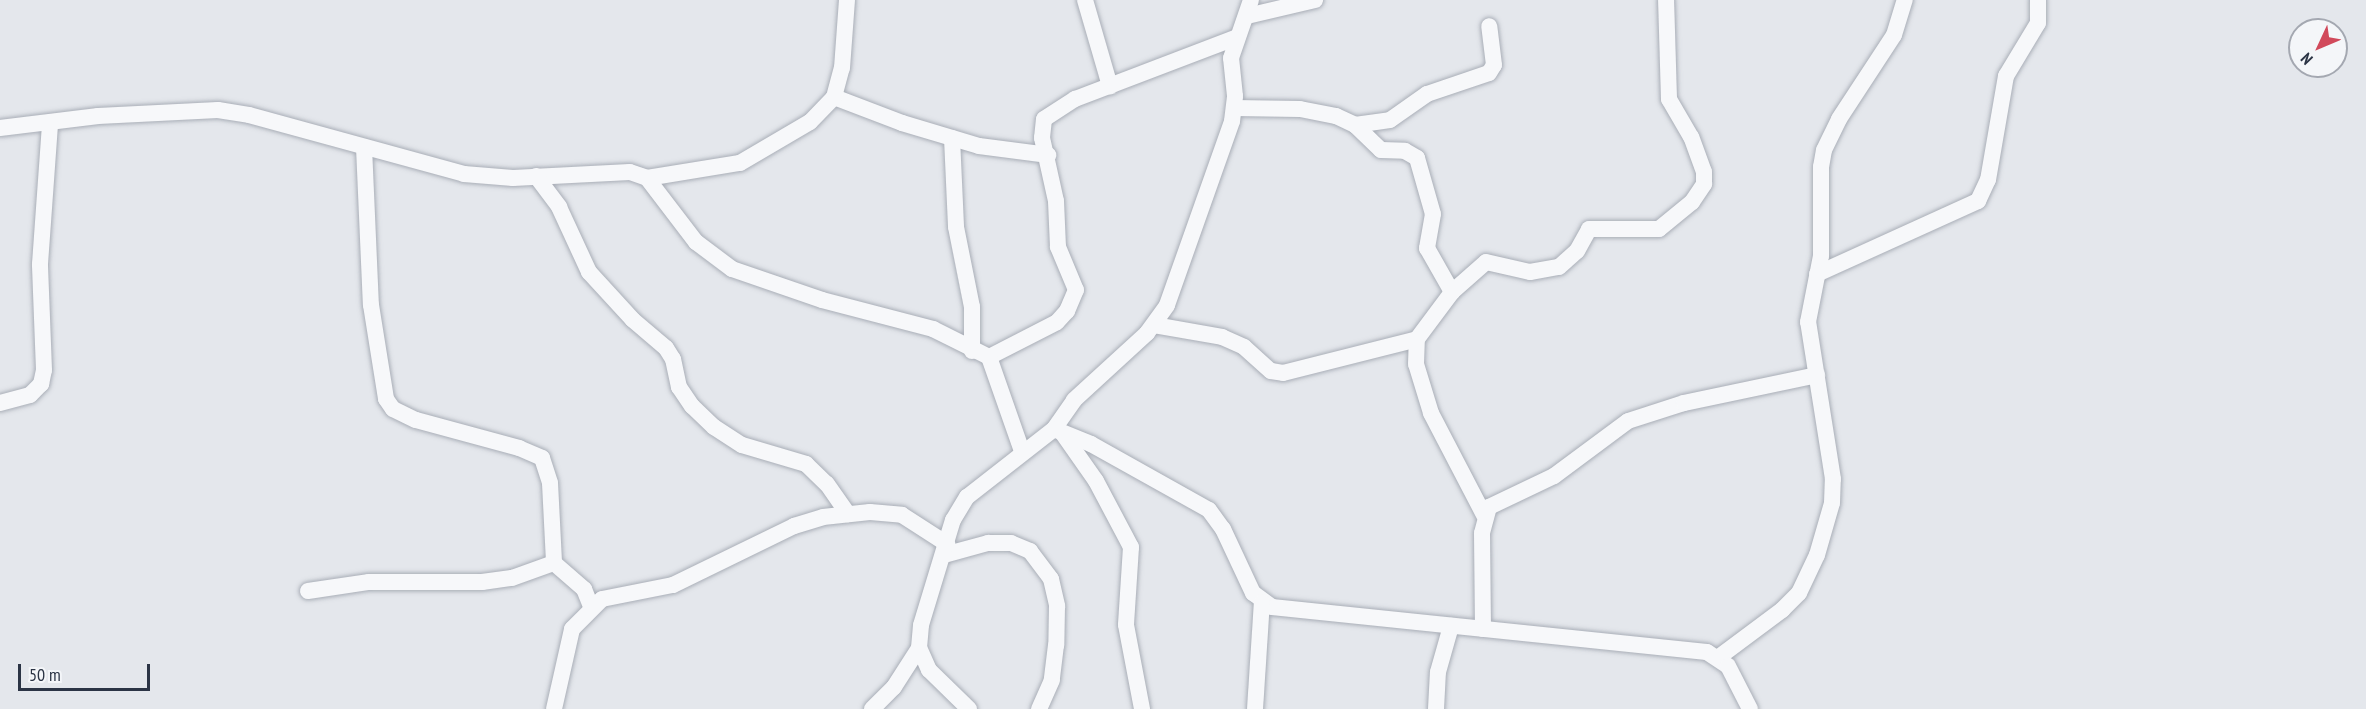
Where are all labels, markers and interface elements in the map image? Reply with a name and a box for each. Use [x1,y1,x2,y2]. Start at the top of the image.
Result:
north arrow [2288,18,2348,78]
text: N [2296,49,2317,69]
scale bar [21,652,153,690]
text: 50 m [29,663,61,686]

